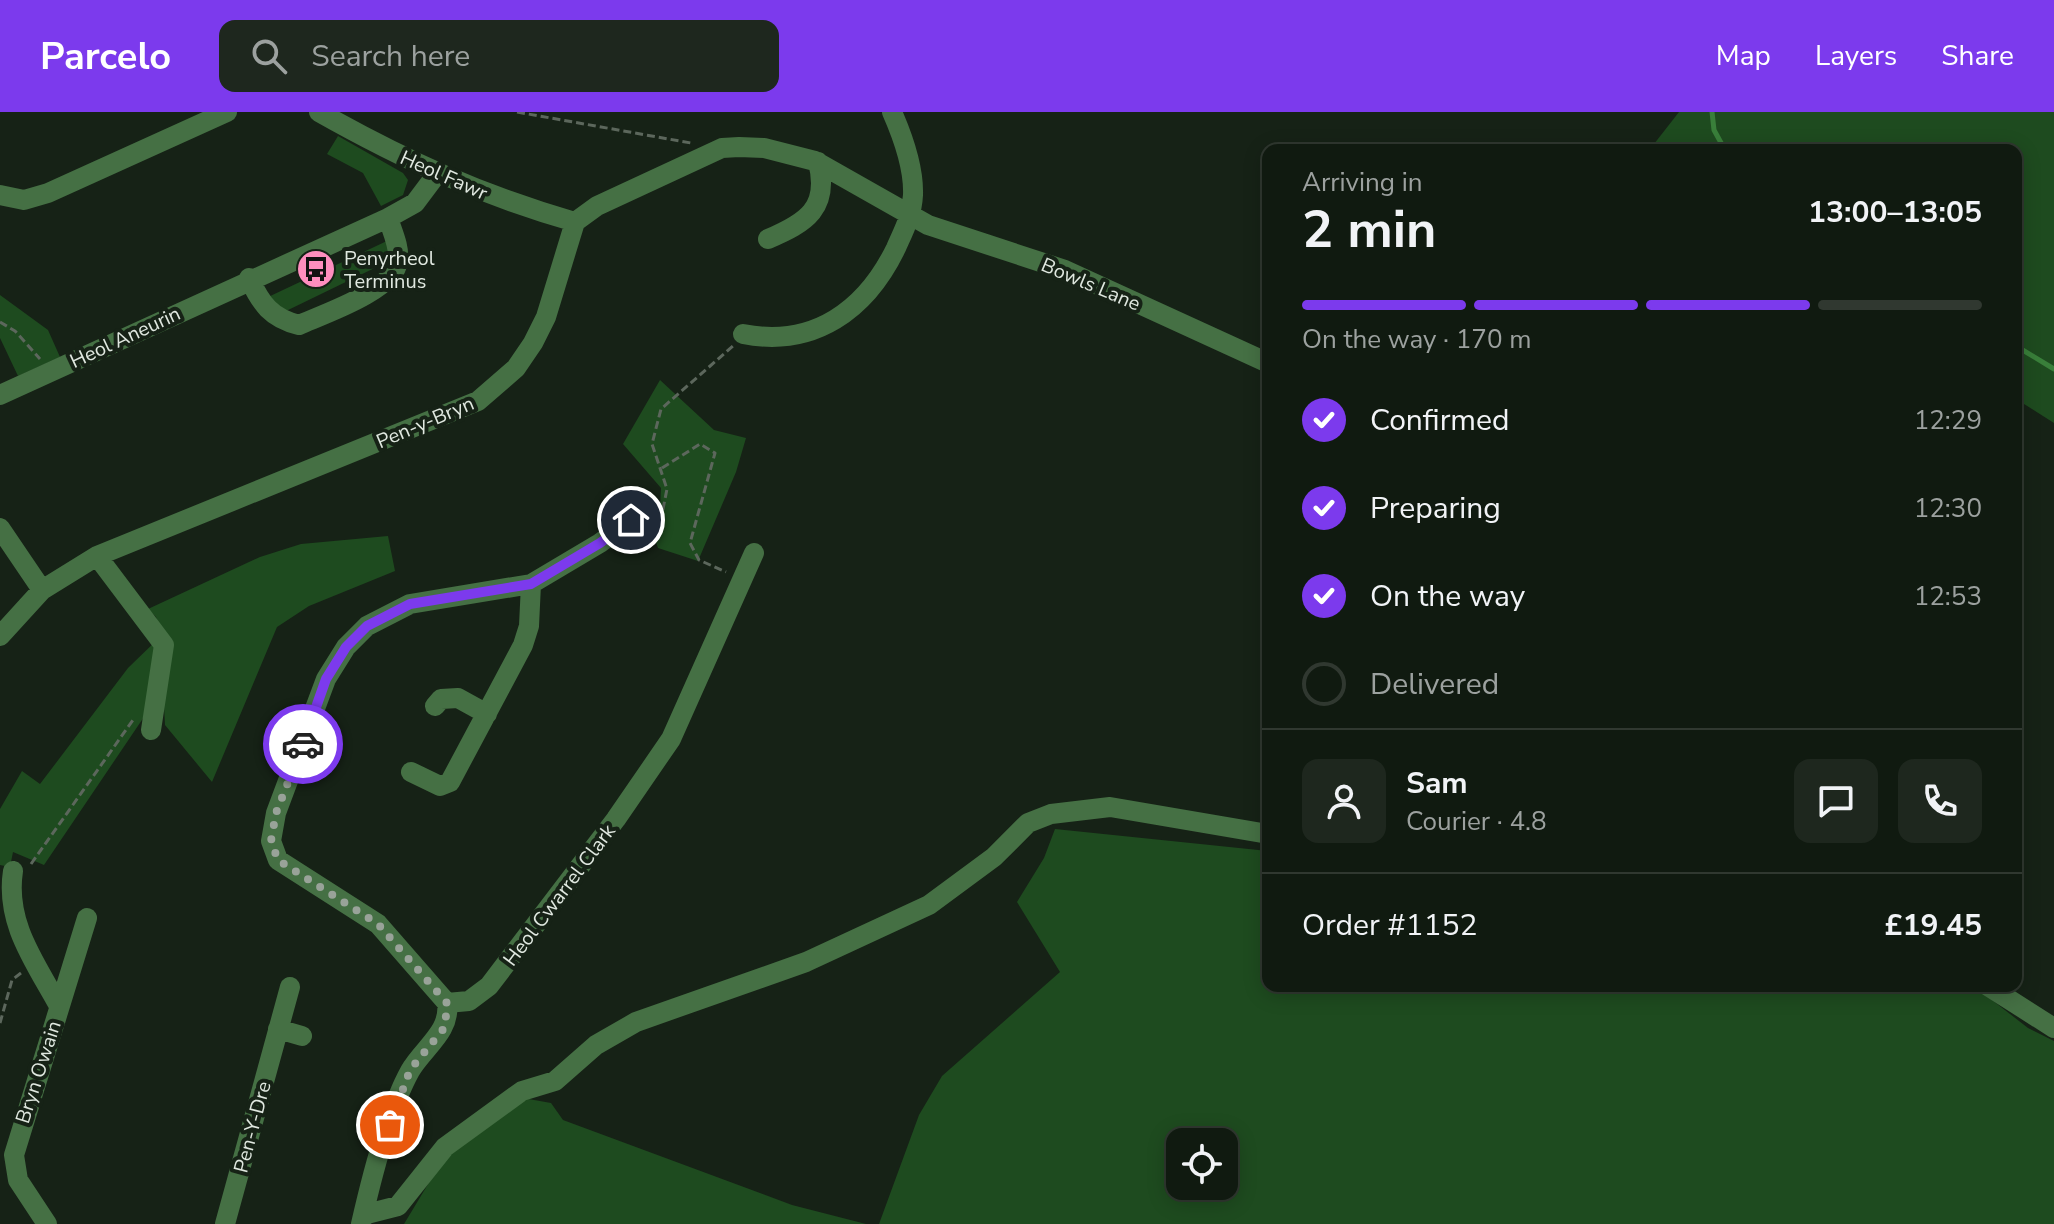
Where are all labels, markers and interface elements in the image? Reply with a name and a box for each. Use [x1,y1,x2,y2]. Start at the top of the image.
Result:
search box [219,20,779,92]
text: Parcelo [40,31,171,82]
icon: search [247,34,291,78]
text: Search here [311,36,470,77]
text: Map [1716,37,1771,75]
text: Layers [1815,37,1897,75]
text: Share [1941,37,2014,75]
street label: Heol Fawr [396,144,492,207]
text: Arriving in [1302,165,1423,200]
text: 13:00–13:05 [1808,192,1982,233]
text: 2 min [1302,194,1437,265]
place label: Penyrheol Terminus [344,245,435,295]
bus stop icon: Penyrheol Terminus [295,248,337,290]
street label: Bowls Lane [1037,251,1145,317]
street label: Heol Aneurin [66,300,185,375]
text: On the way · 170 m [1302,322,1531,357]
street label: Pen-y-Bryn [372,390,478,455]
icon: check [1302,398,1346,442]
text: Confirmed [1370,400,1510,441]
text: 12:29 [1914,403,1982,438]
pin [597,486,665,554]
icon: check [1302,486,1346,530]
text: Preparing [1370,488,1501,529]
text: 12:30 [1914,491,1982,526]
icon: home [609,498,653,542]
icon: check [1302,574,1346,618]
text: On the way [1370,576,1525,617]
text: 12:53 [1914,579,1982,614]
text: Delivered [1370,664,1499,705]
courier [263,704,343,784]
icon: car [281,722,325,766]
button: person [1302,759,1386,843]
button: chat [1794,759,1878,843]
button: phone [1898,759,1982,843]
text: Sam [1406,763,1468,804]
text: Courier · 4.8 [1406,804,1547,839]
street label: Heol Cwarrel Clark [497,818,622,972]
text: Order #1152 [1302,905,1477,946]
text: £19.45 [1885,905,1982,946]
street label: Bryn Owain [9,1017,68,1127]
street label: Pen-Y-Dre [227,1078,278,1176]
pin [356,1091,424,1159]
icon: bag [368,1103,412,1147]
map controls [1166,1128,1238,1200]
button: locate [1166,1128,1238,1200]

